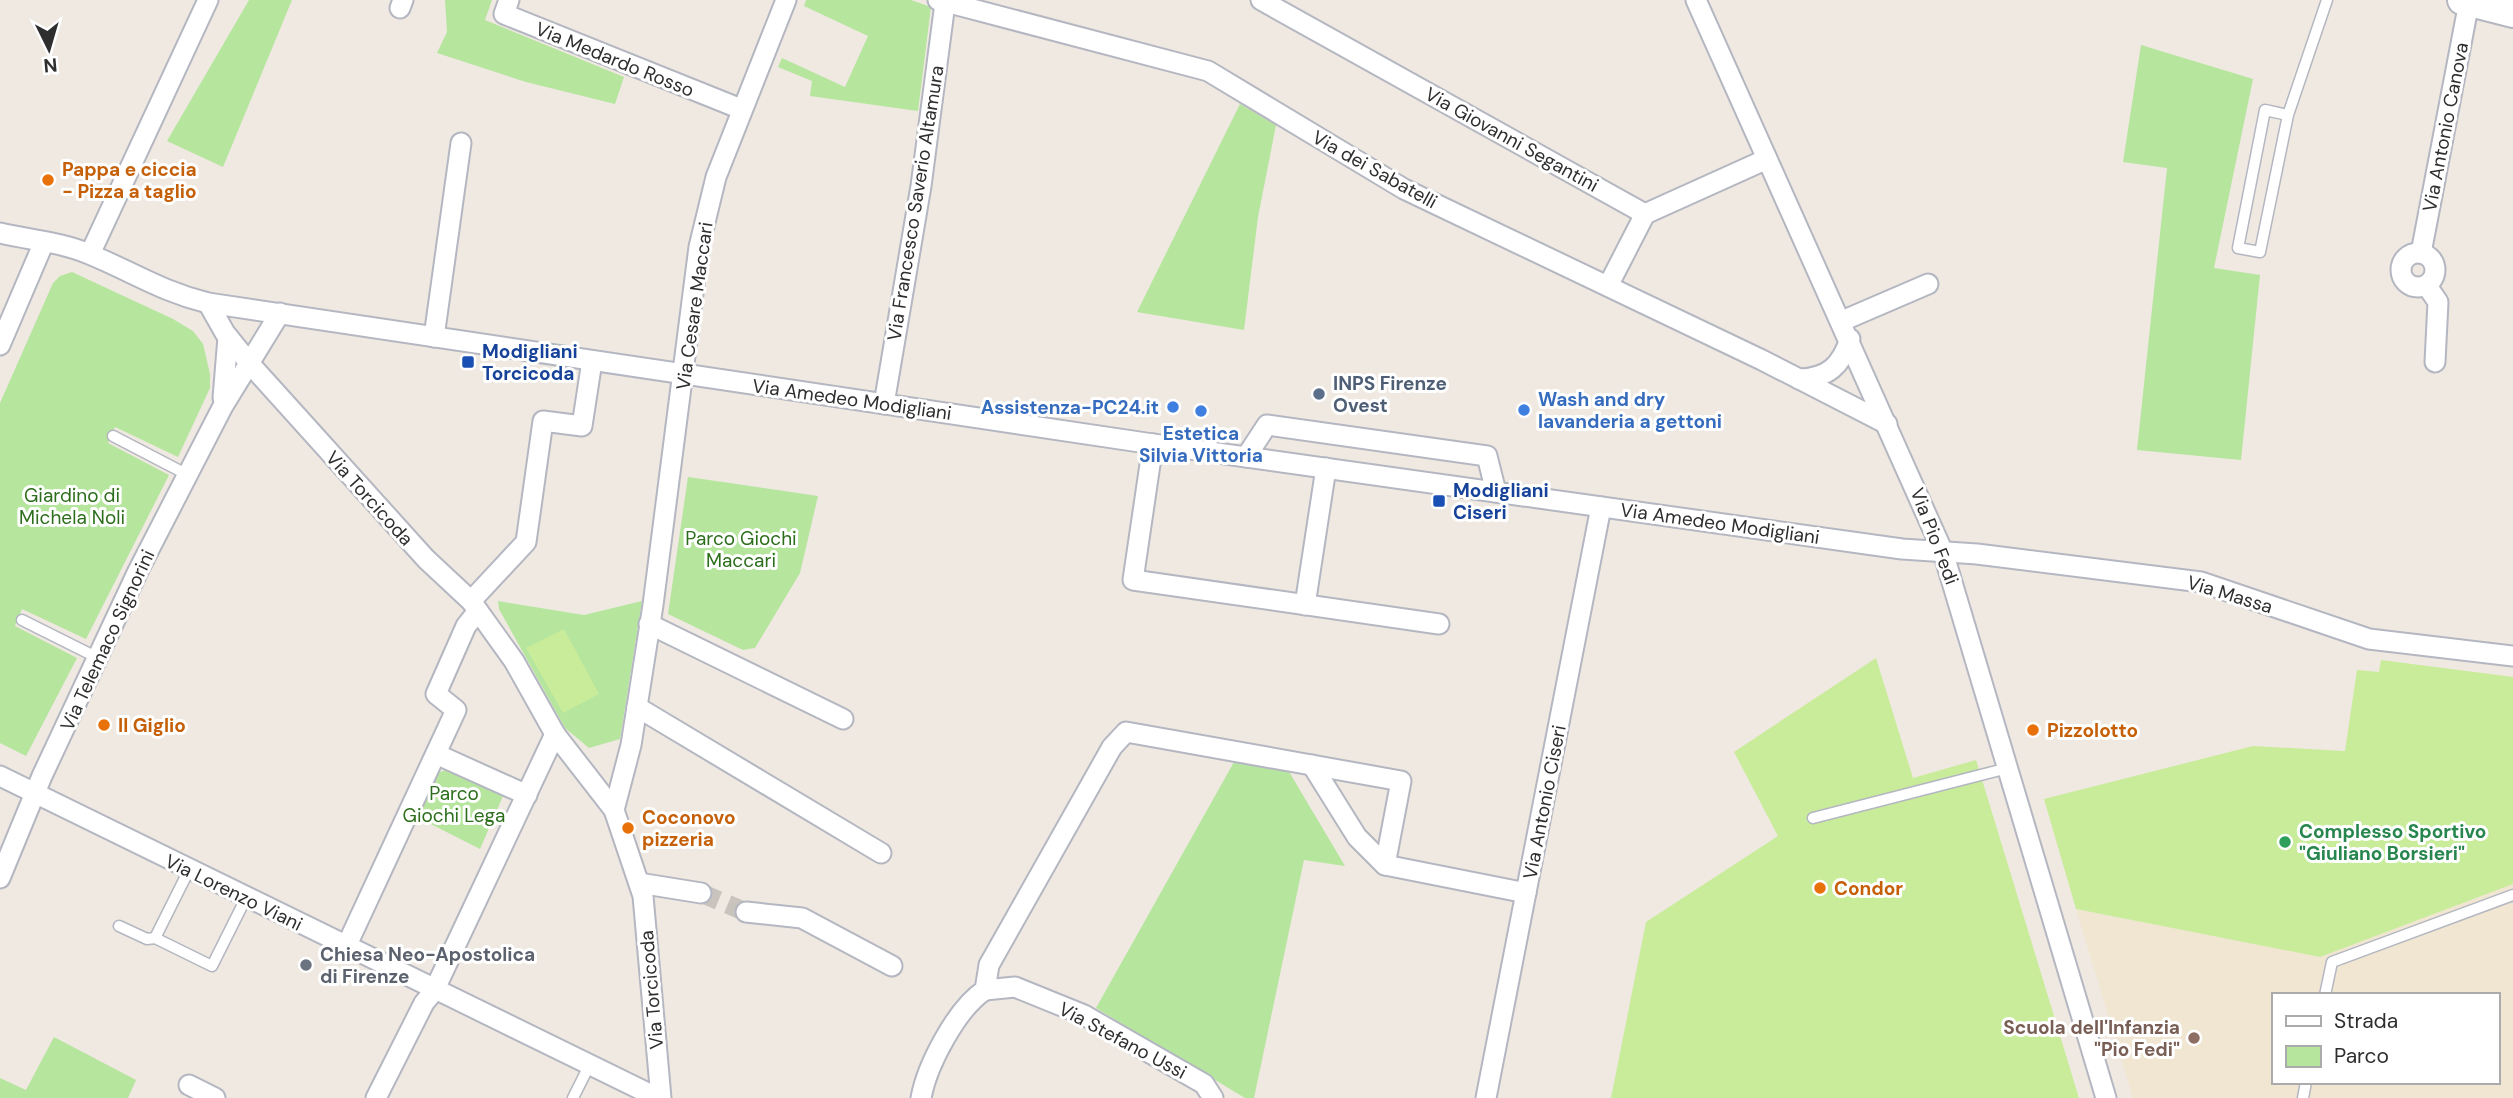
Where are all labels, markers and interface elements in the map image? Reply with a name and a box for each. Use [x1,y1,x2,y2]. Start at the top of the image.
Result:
north arrow [14,14,84,84]
street label: Via Medardo Rosso [532,16,698,103]
street label: Via Antonio Canova [2417,40,2474,214]
text: N [42,52,58,78]
street label: Via Francesco Saverio Altamura [881,64,950,343]
street label: Via Giovanni Segantini [1421,81,1603,198]
street label: Via dei Sabatelli [1308,125,1442,214]
place label: Pappa e ciccia - Pizza a taglio [62,157,197,204]
marker: Pappa e ciccia - Pizza a taglio [40,172,56,188]
street label: Via Cesare Maccari [670,220,719,392]
place label: Modigliani Torcicoda [482,339,578,386]
marker: Modigliani Torcicoda [460,354,476,370]
place label: INPS Firenze Ovest [1333,371,1447,418]
street label: Via Amedeo Modigliani [751,373,953,426]
marker: INPS Firenze Ovest [1311,386,1327,402]
place label: Wash and dry lavanderia a gettoni [1538,387,1722,434]
place label: Assistenza-PC24.it [981,395,1159,420]
marker: Assistenza-PC24.it [1165,399,1181,415]
marker: Wash and dry lavanderia a gettoni [1516,402,1532,418]
marker: Estetica Silvia Vittoria [1193,403,1209,419]
place label: Estetica Silvia Vittoria [1139,421,1263,468]
street label: Via Torcicoda [320,446,419,551]
place label: Modigliani Ciseri [1453,478,1549,525]
park label: Giardino di Michela Noli [19,483,125,530]
street label: Via Pio Fedi [1905,484,1964,588]
marker: Modigliani Ciseri [1431,493,1447,509]
street label: Via Amedeo Modigliani [1619,497,1821,550]
park label: Parco Giochi Maccari [685,526,797,573]
street label: Via Telemaco Signorini [54,546,160,735]
street label: Via Massa [2184,570,2276,619]
place label: Il Giglio [118,713,186,738]
marker: Il Giglio [96,717,112,733]
place label: Pizzolotto [2047,718,2138,743]
marker: Pizzolotto [2025,722,2041,738]
street label: Via Antonio Ciseri [1517,723,1572,881]
park label: Parco Giochi Lega [403,781,505,828]
place label: Coconovo pizzeria [642,805,736,852]
place label: Complesso Sportivo "Giuliano Borsieri" [2299,819,2486,866]
marker: Coconovo pizzeria [620,820,636,836]
marker: Complesso Sportivo "Giuliano Borsieri" [2277,834,2293,850]
street label: Via Lorenzo Viani [161,848,307,937]
place label: Condor [1834,876,1903,901]
marker: Condor [1812,880,1828,896]
street label: Via Torcicoda [634,929,669,1050]
place label: Chiesa Neo-Apostolica di Firenze [320,942,535,989]
marker: Chiesa Neo-Apostolica di Firenze [298,957,314,973]
legend [2272,993,2499,1084]
street label: Via Stefano Ussi [1054,996,1191,1085]
text: Strada [2334,1007,2398,1035]
place label: Scuola dell'Infanzia "Pio Fedi" [2003,1015,2180,1062]
marker: Scuola dell'Infanzia "Pio Fedi" [2186,1030,2202,1046]
text: Parco [2334,1042,2389,1070]

